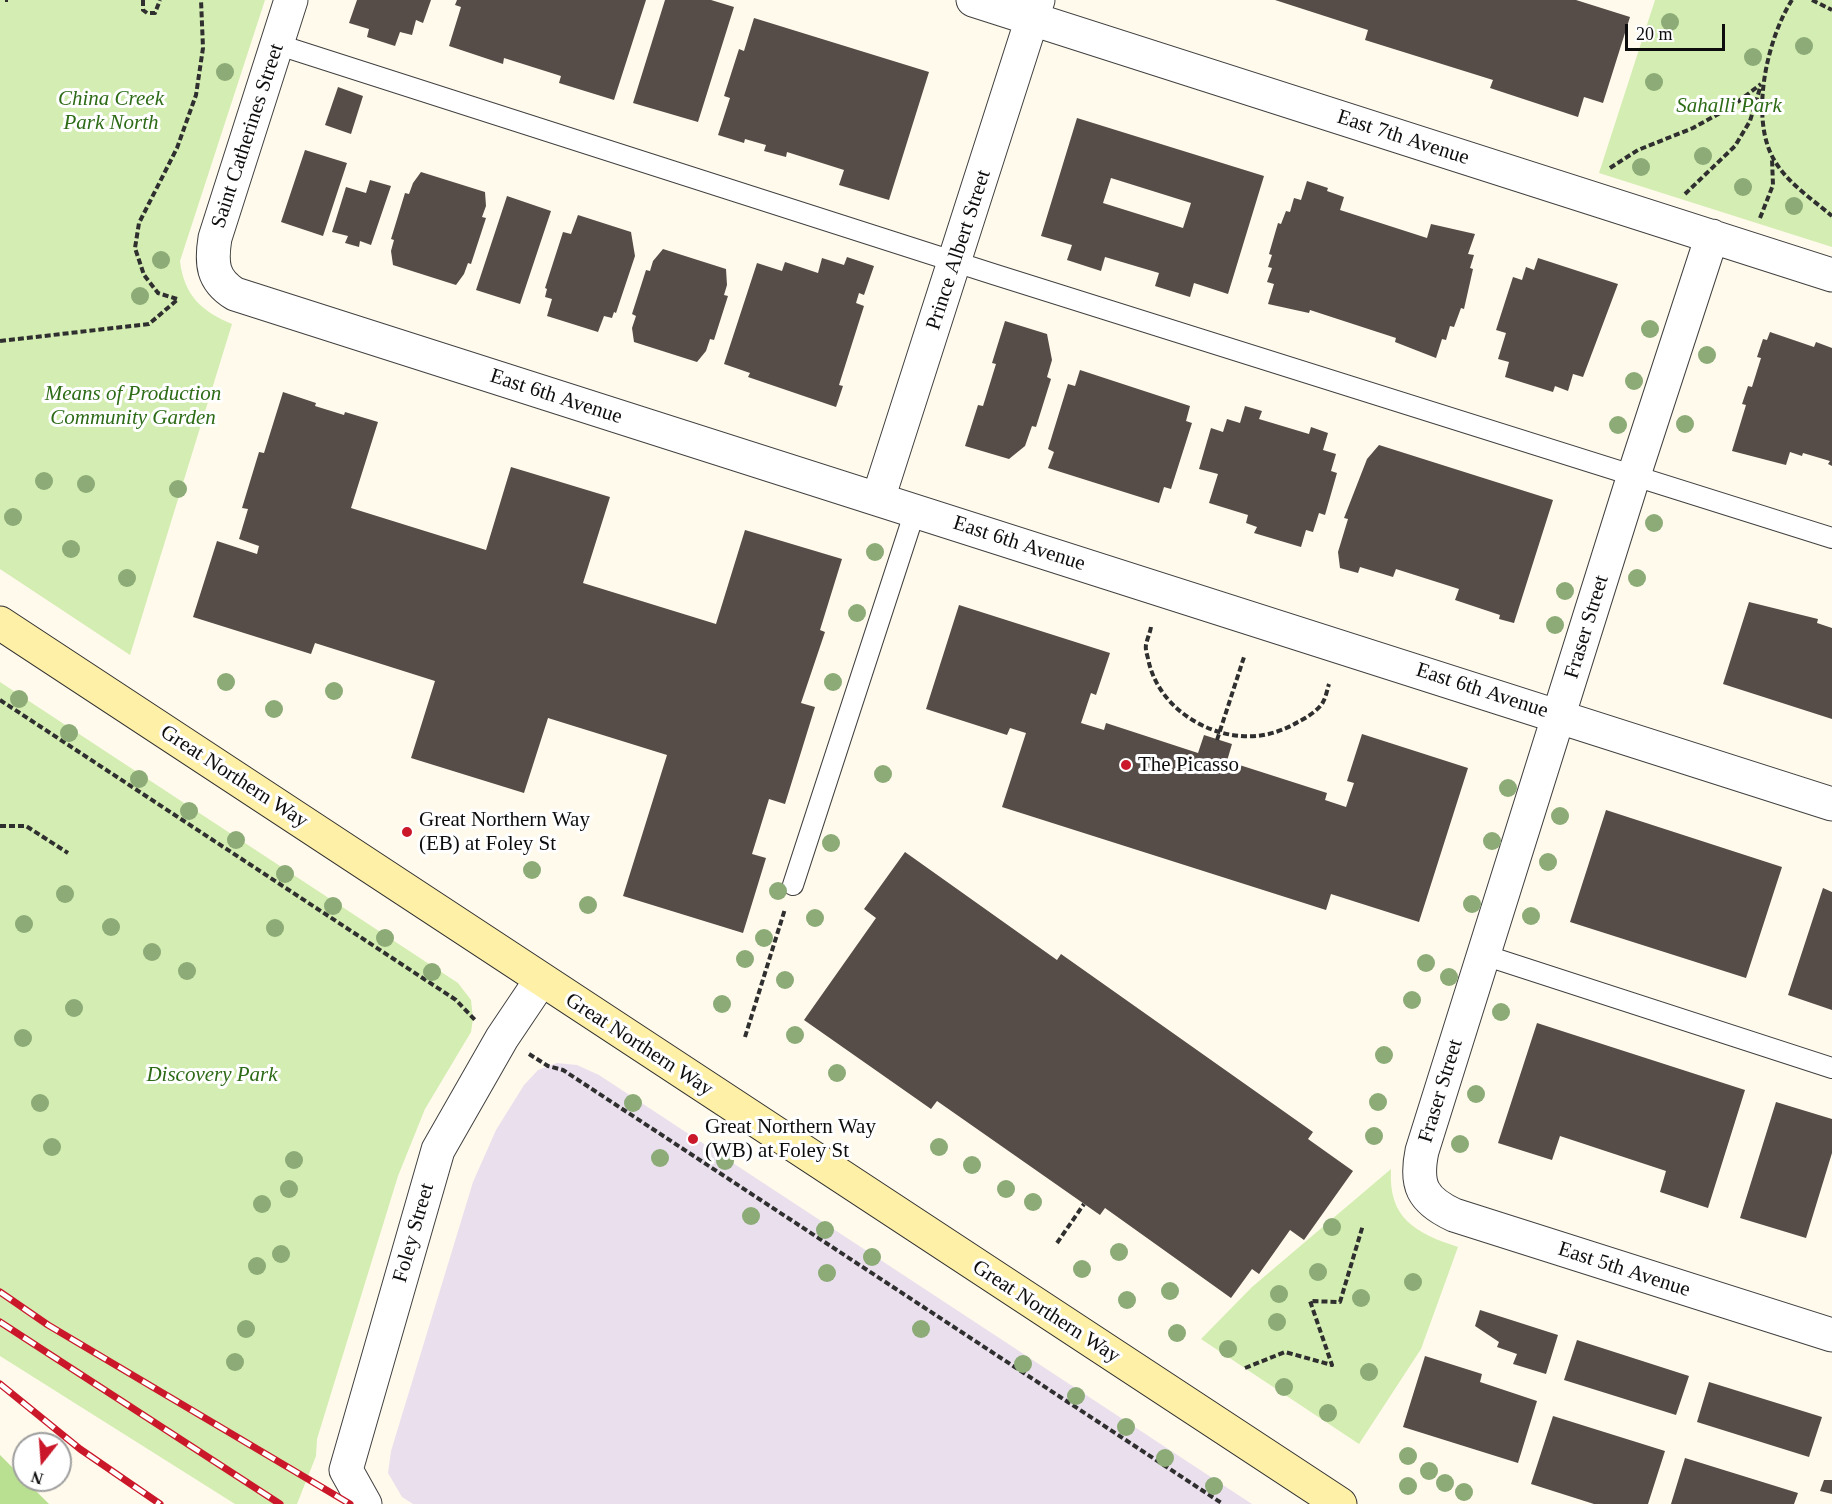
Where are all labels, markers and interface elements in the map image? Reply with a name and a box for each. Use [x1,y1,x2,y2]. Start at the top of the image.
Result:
scale bar [1628,12,1728,50]
text: 20 m [1636,24,1673,44]
street label: Saint Catherines Street [206,41,290,231]
park label: China Creek Park North [58,86,164,136]
park label: Sahalli Park [1676,93,1782,119]
street label: East 7th Avenue [1334,105,1472,171]
street label: Prince Albert Street [921,167,997,333]
street label: East 6th Avenue [487,364,625,430]
park label: Means of Production Community Garden [45,381,221,431]
street label: East 6th Avenue [950,511,1088,577]
street label: Fraser Street [1559,572,1615,682]
street label: East 6th Avenue [1413,658,1551,724]
street label: Great Northern Way [155,720,313,834]
place label: The Picasso [1138,752,1239,778]
marker: The Picasso [1119,758,1133,772]
place label: Great Northern Way (EB) at Foley St [419,807,590,857]
marker: Great Northern Way (EB) at Foley St [400,825,414,839]
street label: Great Northern Way [560,988,718,1102]
street label: Fraser Street [1413,1036,1469,1146]
park label: Discovery Park [146,1062,278,1088]
place label: Great Northern Way (WB) at Foley St [705,1114,876,1164]
marker: Great Northern Way (WB) at Foley St [686,1132,700,1146]
street label: Foley Street [388,1180,440,1286]
street label: East 5th Avenue [1555,1237,1693,1303]
street label: Great Northern Way [967,1255,1125,1369]
north arrow [12,1432,72,1492]
text: N [29,1468,45,1488]

